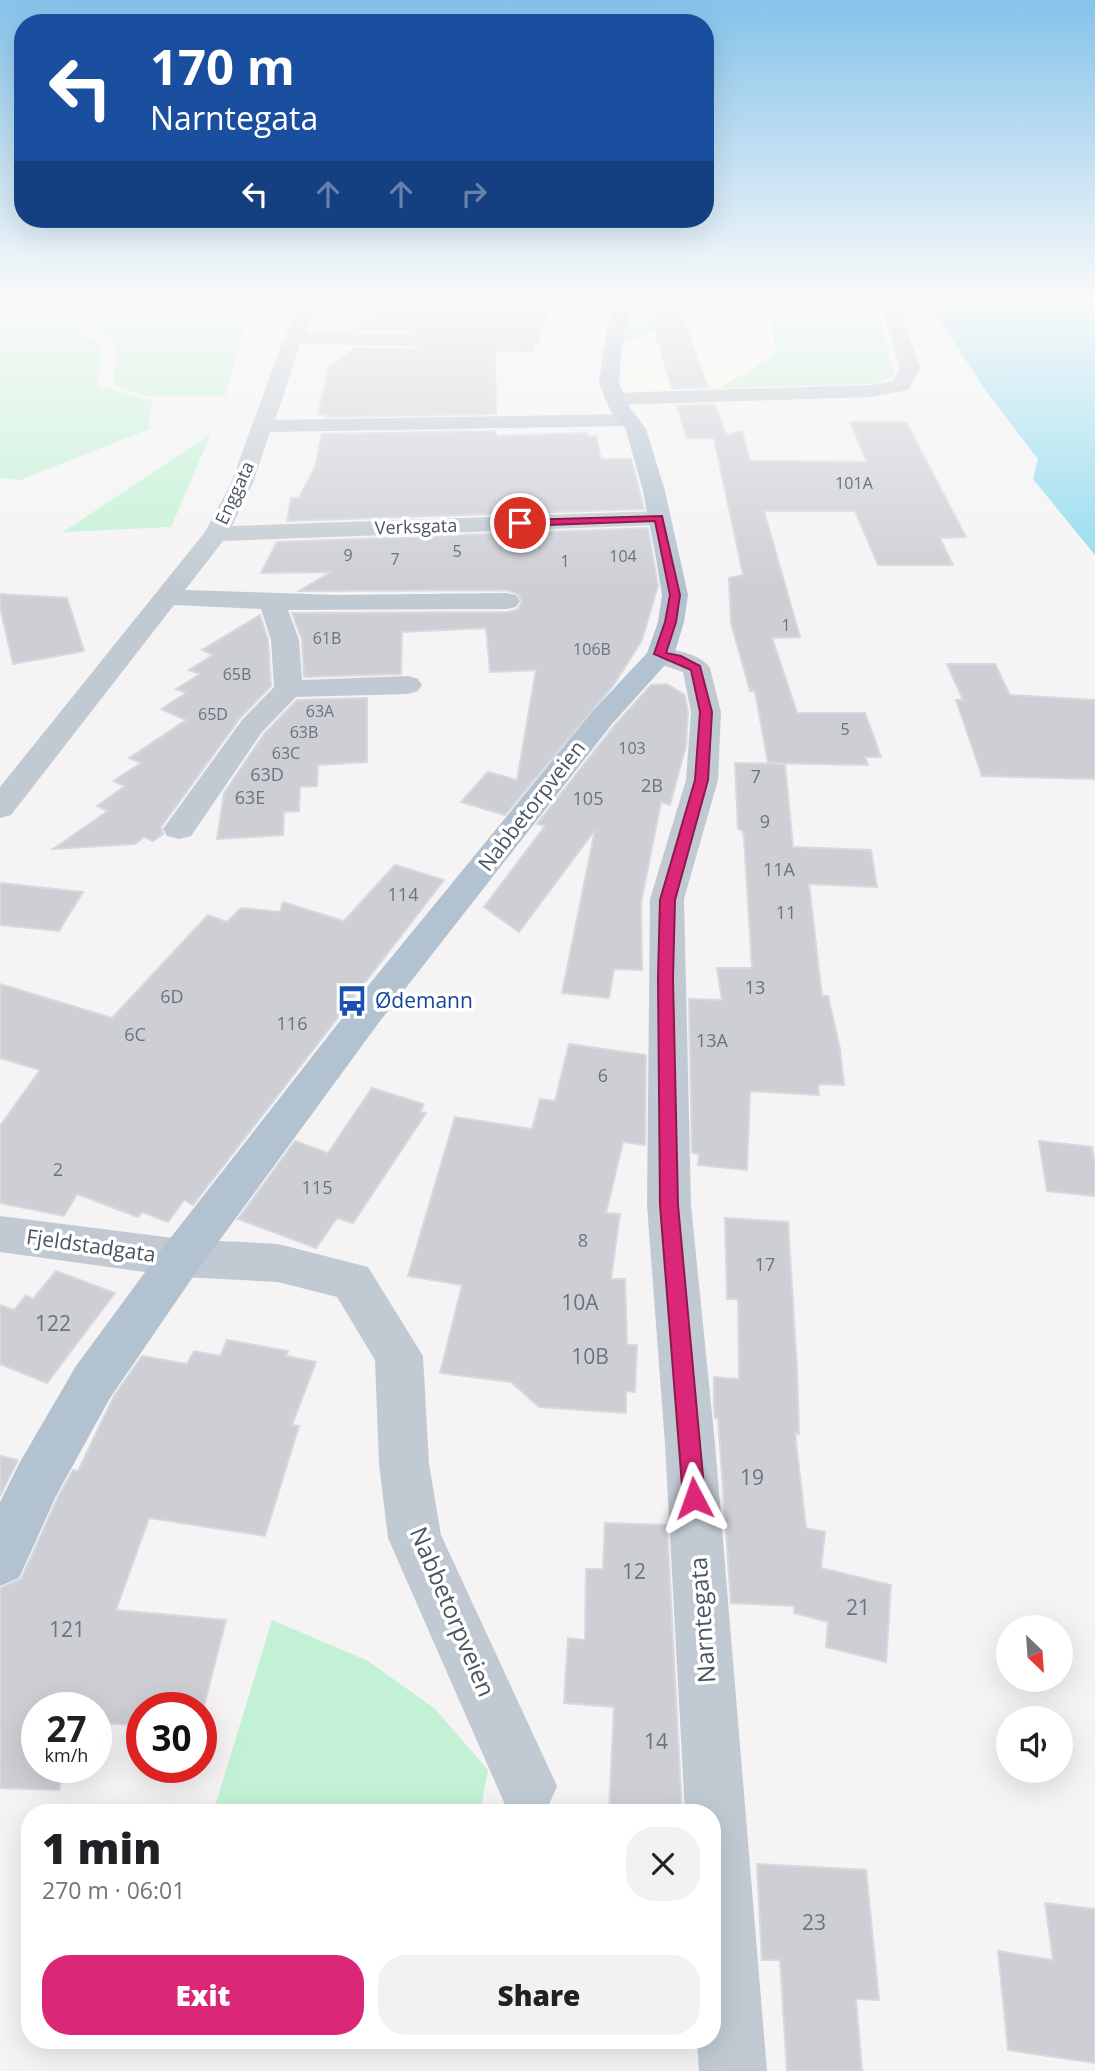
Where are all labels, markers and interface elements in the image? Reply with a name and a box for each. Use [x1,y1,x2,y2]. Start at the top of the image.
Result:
text: 170 m [150,33,295,99]
icon: left [35,42,126,133]
text: Narntegata [150,96,318,139]
icon: left [236,175,274,213]
icon: ahead [309,175,347,213]
icon: ahead [382,175,420,213]
icon: right [455,175,493,213]
street label: Enggata [209,457,259,528]
house number: 101A [835,472,874,494]
pin [490,493,550,553]
icon: arrive [501,504,539,542]
street label: Verksgata [374,513,458,539]
house number: 5 [452,540,462,562]
house number: 9 [343,544,353,566]
house number: 104 [609,545,637,567]
house number: 7 [390,548,400,570]
house number: 1 [560,550,570,572]
house number: 1 [781,614,791,636]
house number: 61B [313,627,341,649]
house number: 106B [573,638,611,660]
house number: 65B [223,663,251,685]
house number: 63A [306,700,335,722]
house number: 65D [198,703,228,725]
house number: 5 [840,718,850,740]
house number: 63B [290,721,318,743]
street label: Nabbetorpveien [471,734,591,877]
house number: 103 [618,737,646,759]
house number: 63C [272,742,300,764]
house number: 63D [250,762,284,786]
house number: 7 [751,764,761,788]
house number: 2B [641,773,663,797]
house number: 63E [235,785,265,809]
house number: 105 [573,786,603,810]
house number: 9 [760,809,770,833]
house number: 11A [763,857,796,881]
house number: 114 [388,882,418,906]
house number: 11 [776,900,796,924]
house number: 13 [745,975,765,999]
house number: 6D [160,984,184,1008]
bus stop icon: Ødemann [335,984,369,1018]
place label: Ødemann [375,986,473,1014]
house number: 116 [277,1011,307,1035]
house number: 6C [124,1022,146,1046]
house number: 13A [696,1028,729,1052]
house number: 6 [598,1063,608,1087]
house number: 2 [53,1157,63,1181]
house number: 115 [302,1175,332,1199]
street label: Fjeldstadgata [25,1222,158,1268]
house number: 8 [578,1228,588,1252]
house number: 17 [755,1252,775,1276]
house number: 10A [561,1288,599,1316]
house number: 122 [35,1309,71,1337]
house number: 10B [571,1342,609,1370]
position arrow [657,1461,731,1535]
house number: 19 [740,1463,764,1491]
street label: Nabbetorpveien [403,1521,504,1701]
street label: Narntegata [681,1556,722,1684]
house number: 12 [622,1557,646,1585]
house number: 21 [846,1593,870,1621]
house number: 121 [49,1615,85,1643]
north arrow [996,1615,1073,1692]
map controls [996,1615,1073,1783]
speed limit sign: 30 [126,1692,217,1783]
text: 27 [46,1705,87,1752]
button: sound [996,1706,1073,1783]
house number: 14 [644,1727,668,1755]
text: km/h [45,1743,88,1767]
text: 1 min [42,1819,161,1876]
button: close [626,1827,700,1901]
text: 270 m · 06:01 [42,1874,185,1906]
house number: 23 [802,1908,826,1936]
button: Exit [42,1955,364,2035]
button: Share [378,1955,700,2035]

